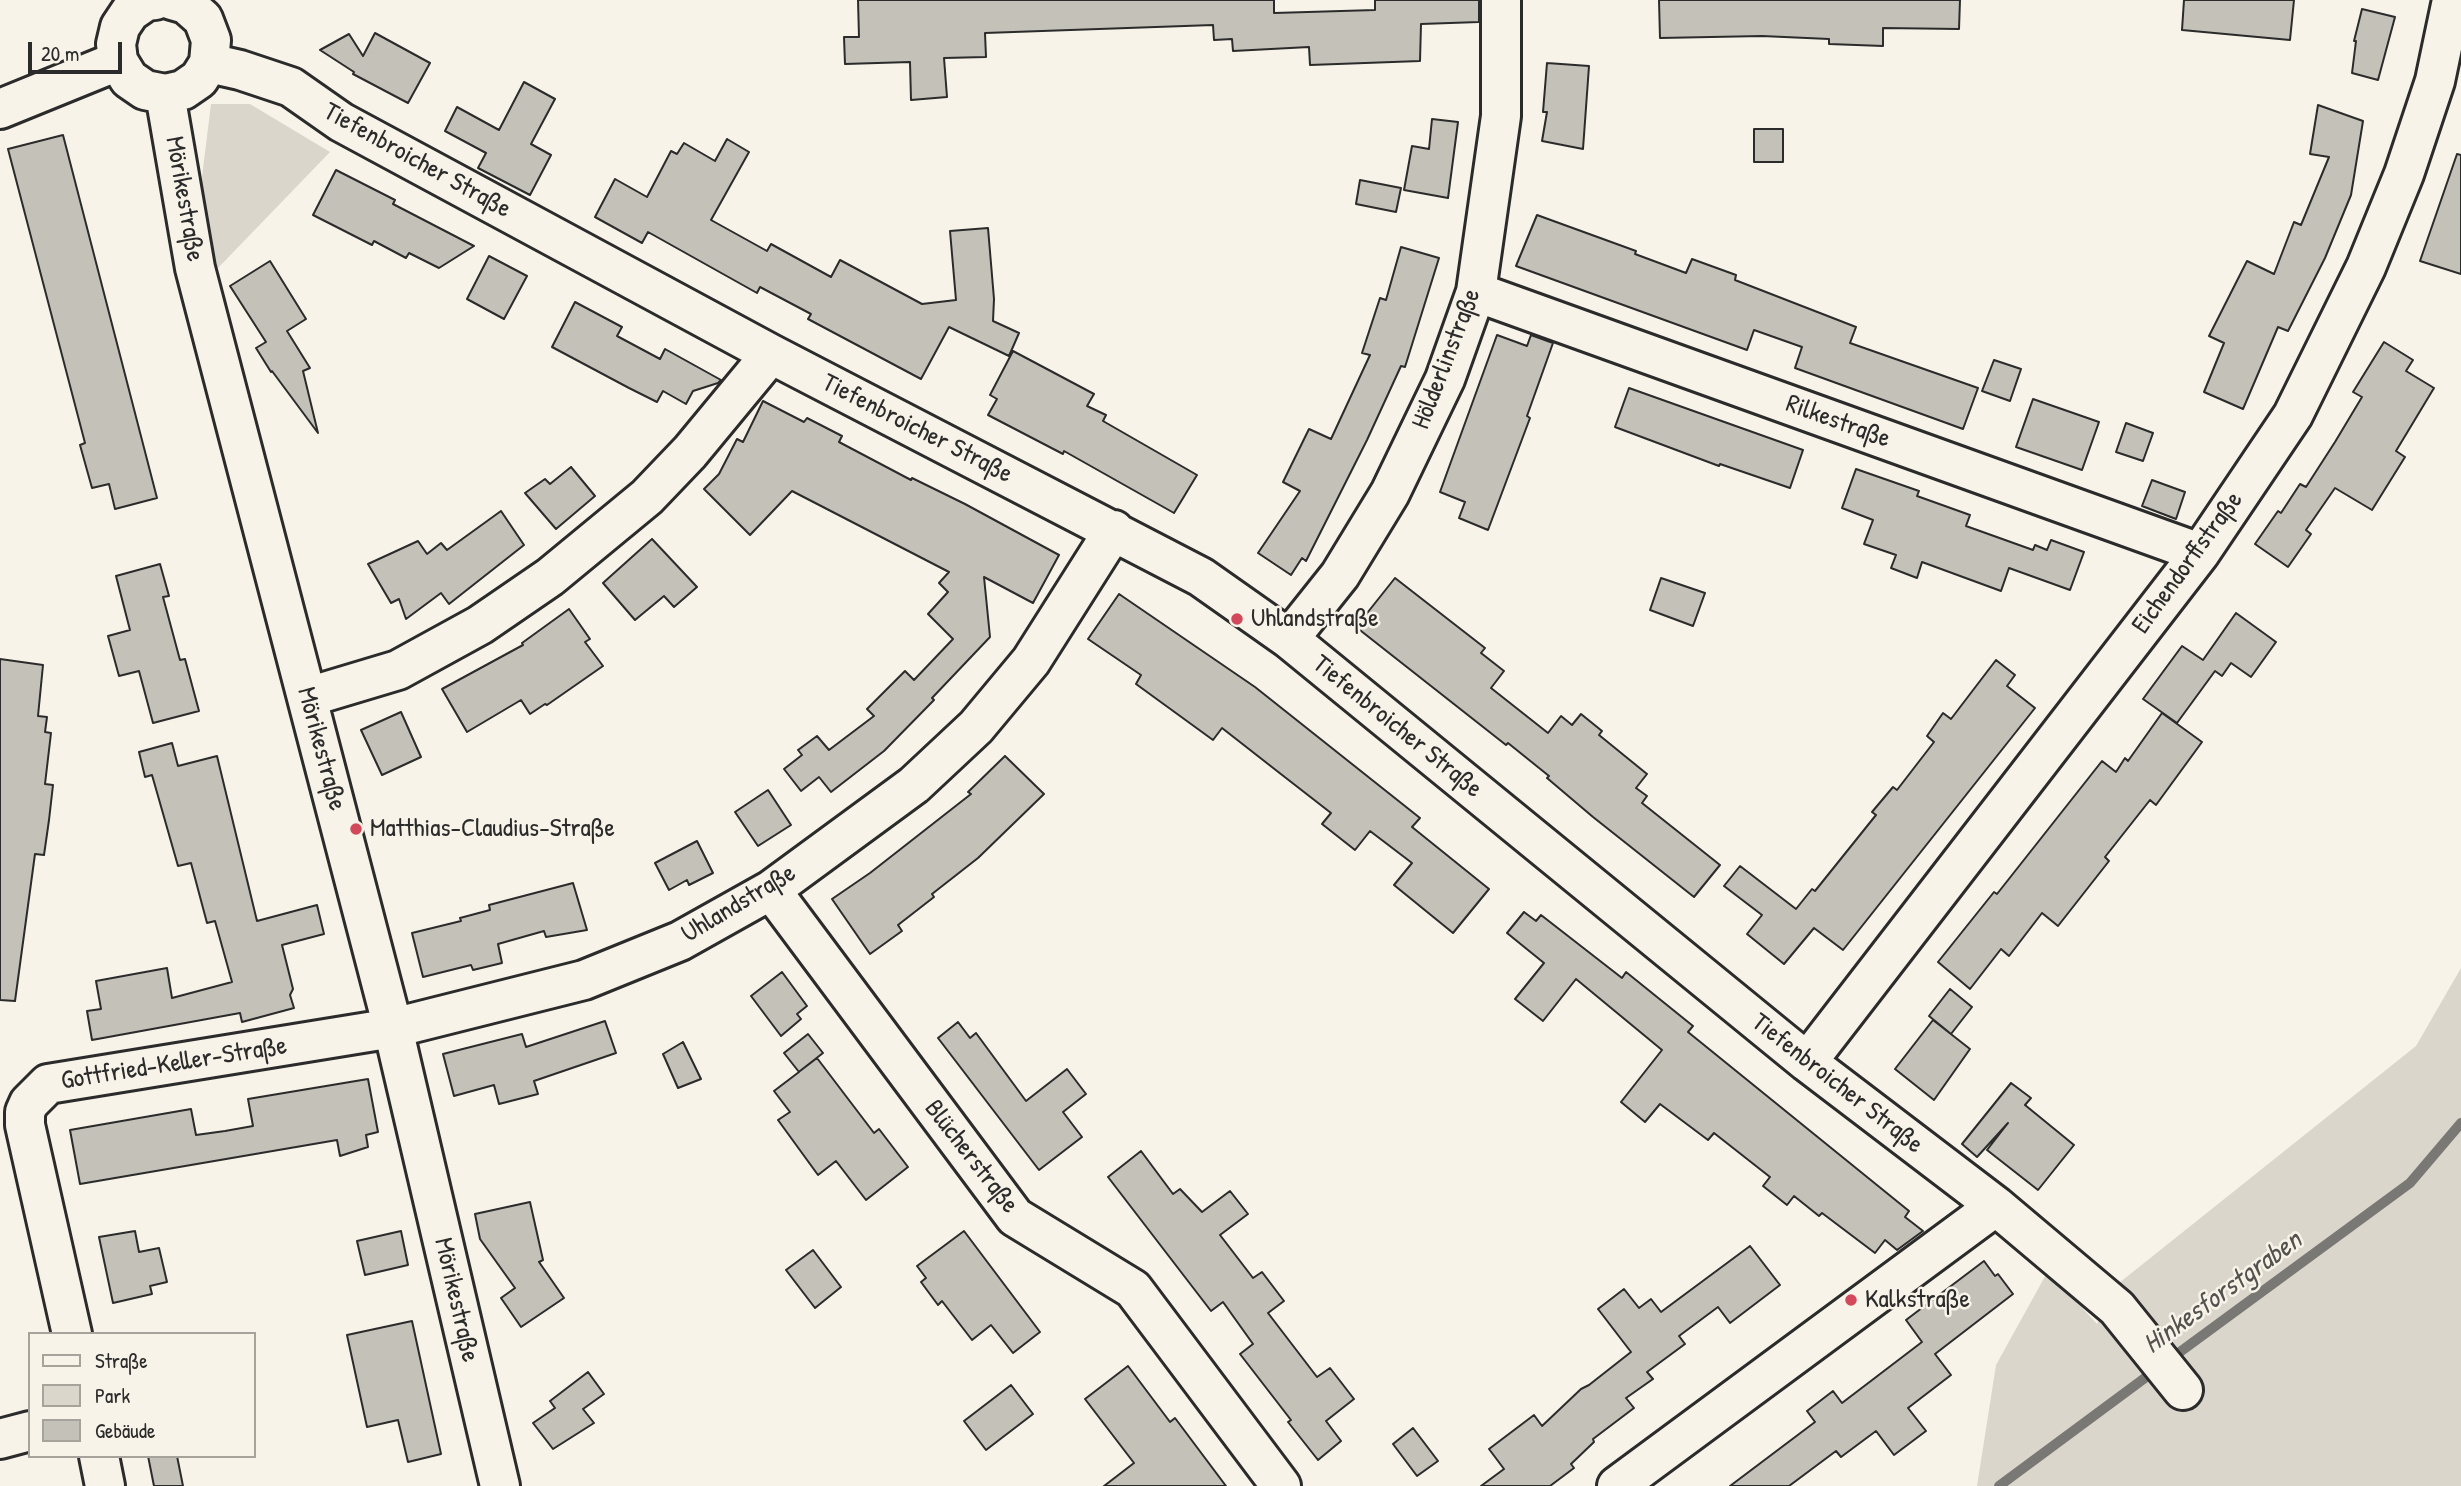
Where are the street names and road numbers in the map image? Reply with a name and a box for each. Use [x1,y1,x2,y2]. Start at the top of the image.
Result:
street label: Tiefenbroicher Straße [318,97,516,225]
street label: Mörikestraße [158,134,210,264]
street label: Hölderlinstraße [1406,284,1488,434]
street label: Tiefenbroicher Straße [817,368,1017,490]
street label: Rilkestraße [1781,389,1895,455]
street label: Eichendorffstraße [2126,486,2250,640]
street label: Tiefenbroicher Straße [1306,649,1488,805]
street label: Mörikestraße [290,684,352,814]
street label: Uhlandstraße [676,858,802,950]
street label: Tiefenbroicher Straße [1745,1007,1929,1161]
street label: Gottfried-Keller-Straße [59,1031,289,1097]
street label: Blücherstraße [917,1094,1025,1220]
street label: Mörikestraße [427,1235,485,1365]

